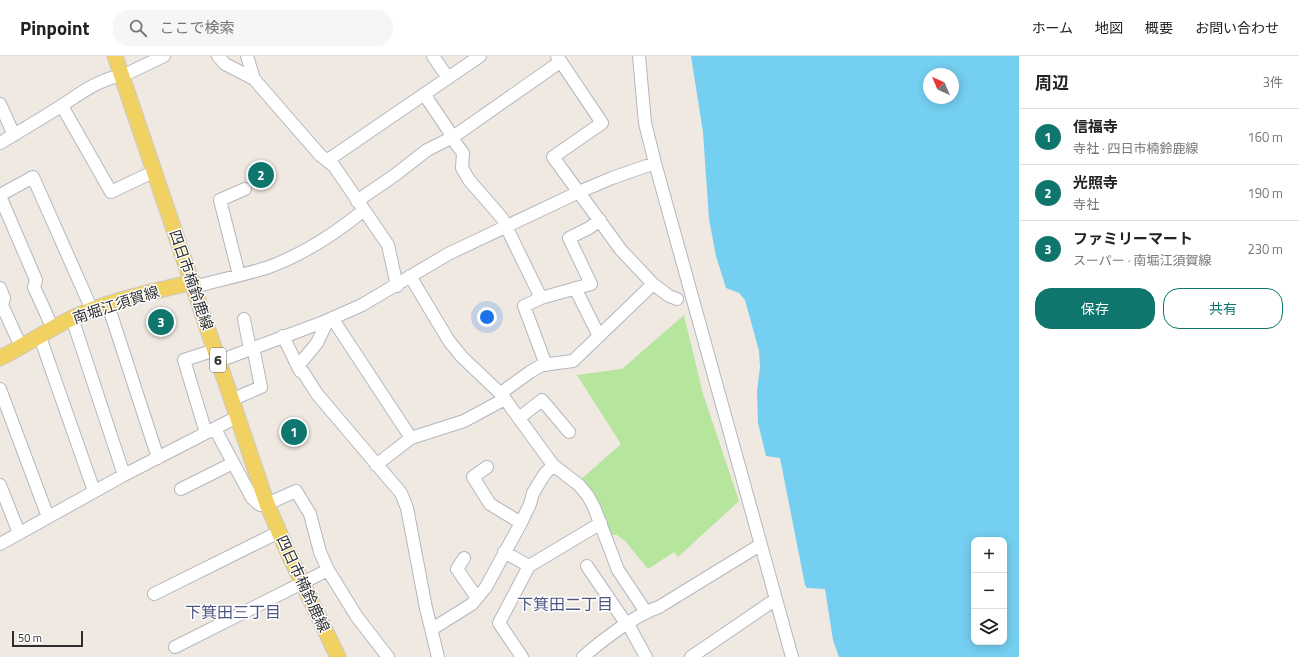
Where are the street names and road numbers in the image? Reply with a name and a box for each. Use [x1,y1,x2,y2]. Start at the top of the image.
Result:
street label: 四日市楠鈴鹿線 [164,226,219,333]
street label: 南堀江須賀線 [69,280,162,329]
road number: 6 [210,348,226,372]
street label: 四日市楠鈴鹿線 [271,531,336,636]

